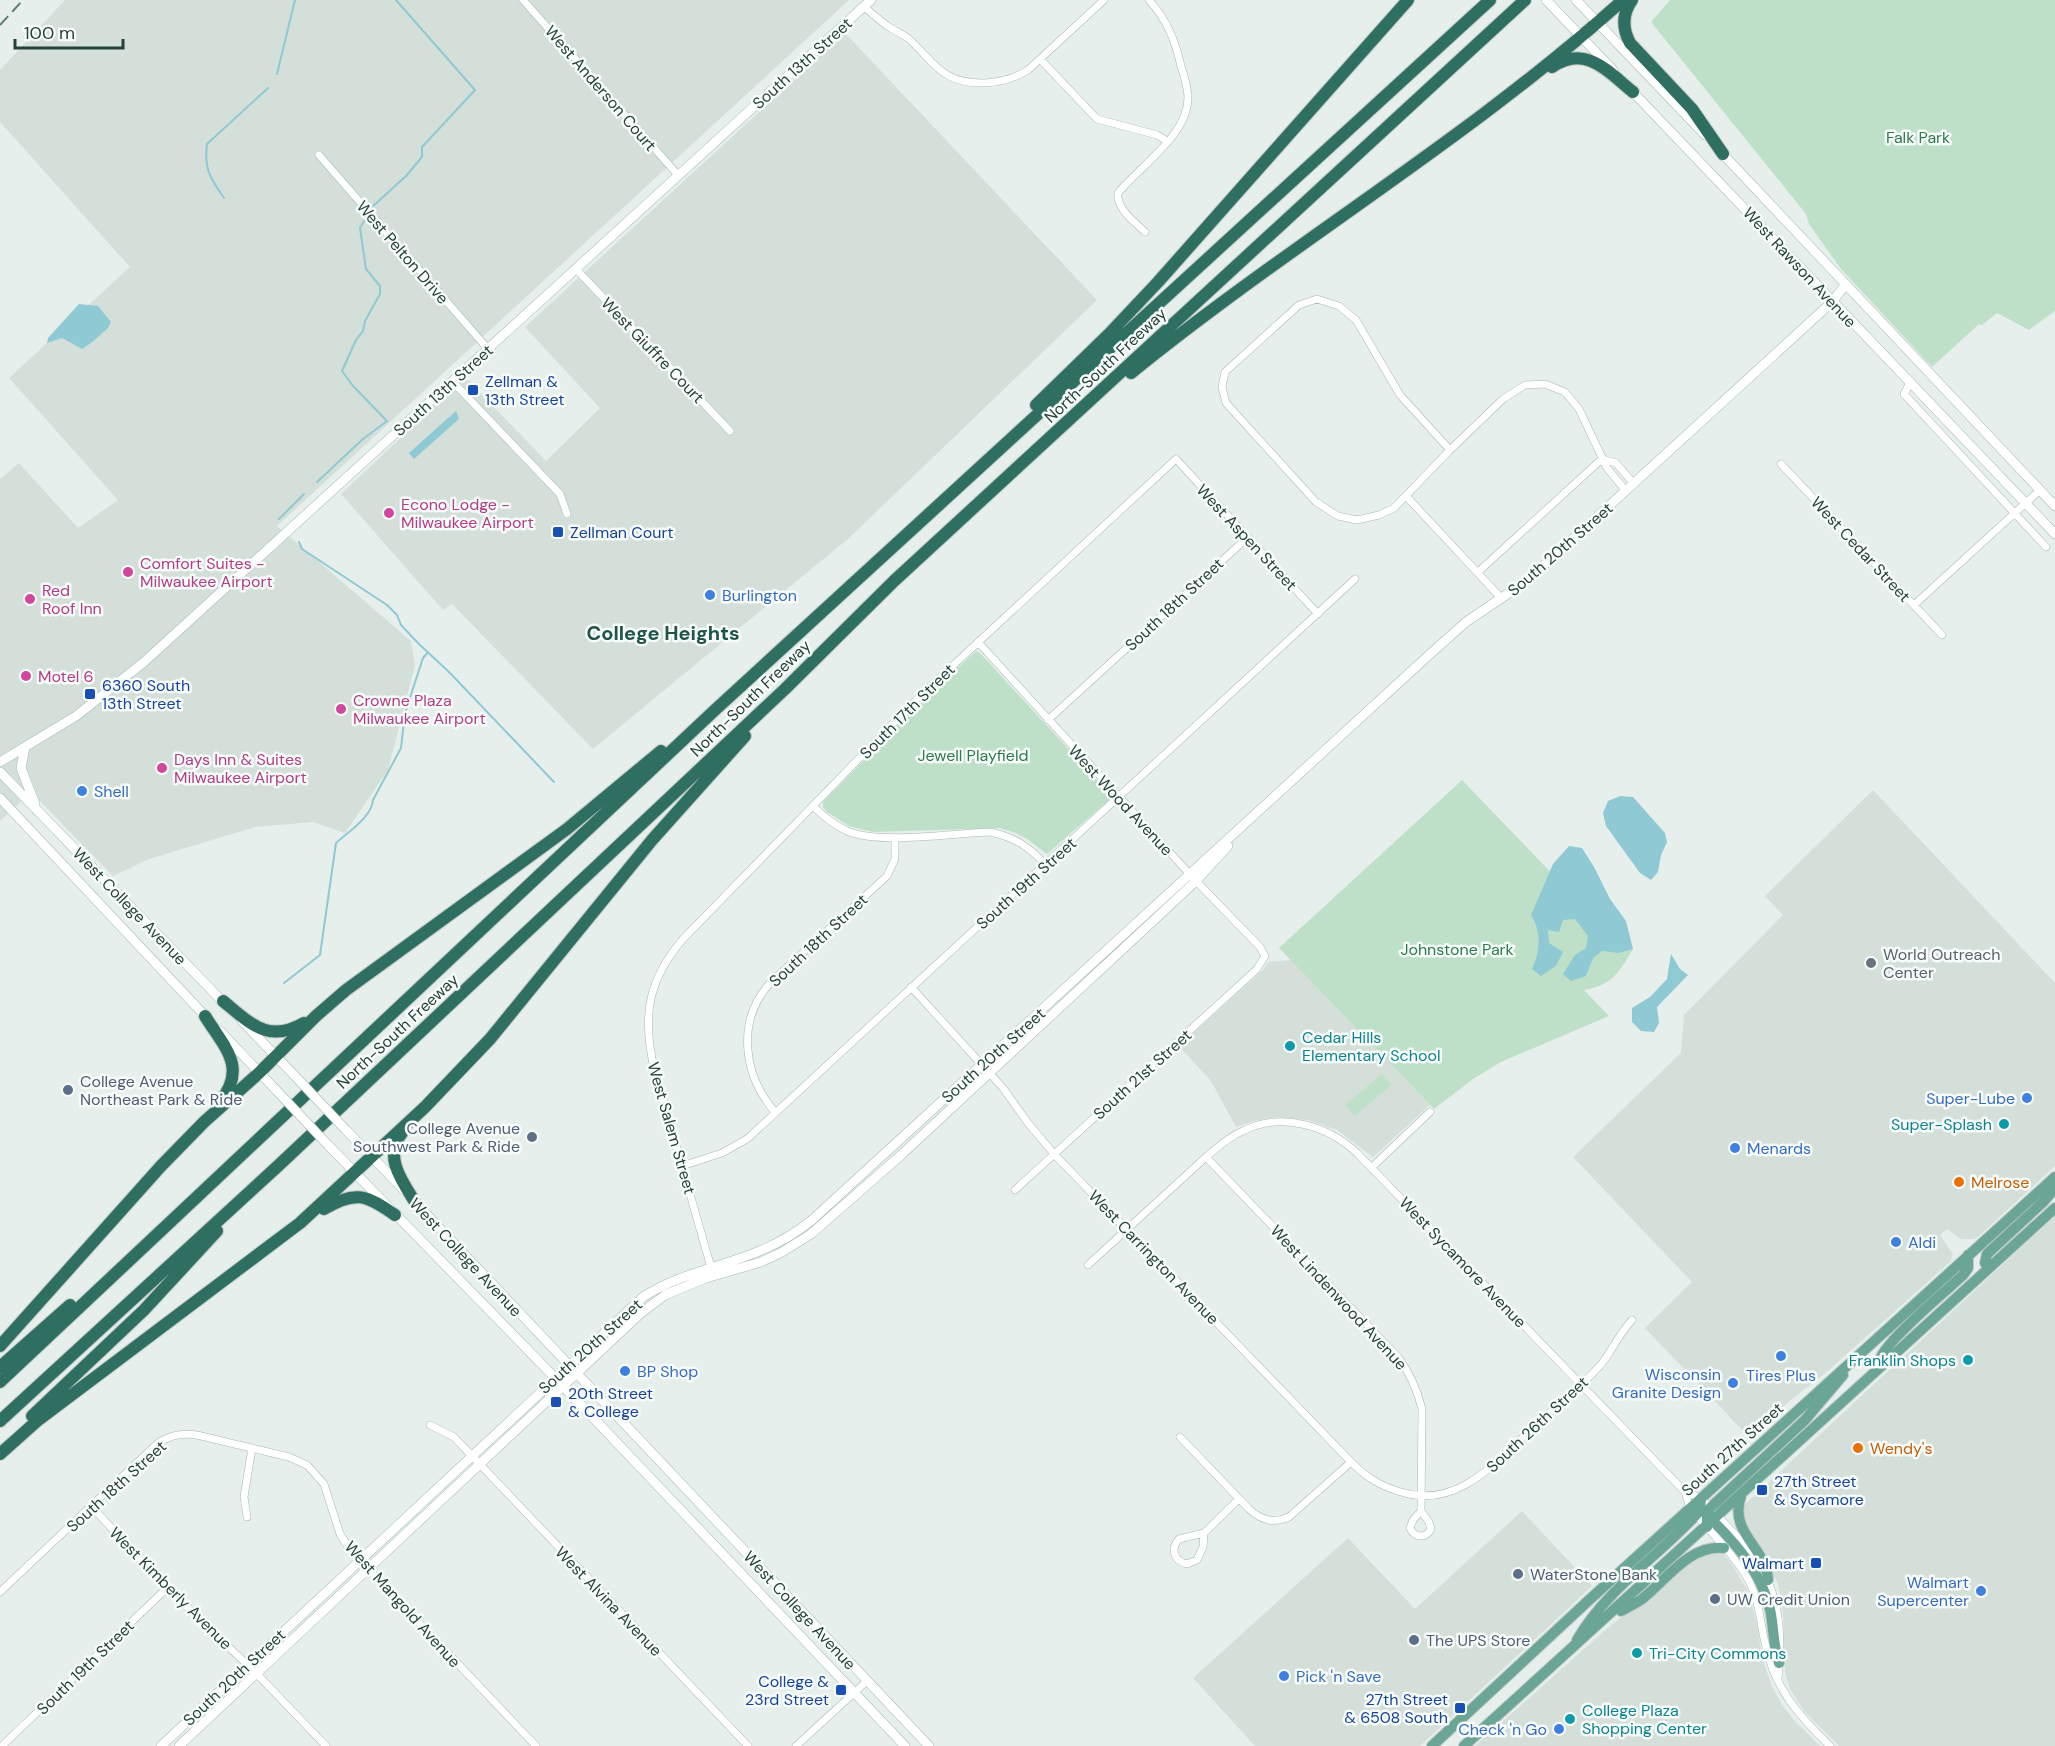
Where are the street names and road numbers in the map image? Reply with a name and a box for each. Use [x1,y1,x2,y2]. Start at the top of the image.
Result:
street label: South 13th Street [748,13,857,114]
street label: West Anderson Court [540,21,661,156]
street label: West Pelton Drive [352,196,453,308]
street label: West Rawson Avenue [1738,203,1861,332]
street label: West Giuffre Court [597,293,709,408]
street label: North-South Freeway [1040,303,1171,427]
street label: South 13th Street [389,340,498,441]
street label: West Aspen Street [1192,480,1302,595]
street label: West Cedar Street [1806,492,1915,607]
street label: South 20th Street [1503,498,1617,601]
street label: South 18th Street [1121,553,1228,656]
street label: North-South Freeway [686,635,815,761]
street label: South 17th Street [855,659,959,763]
street label: West Wood Avenue [1064,740,1178,860]
street label: South 19th Street [972,833,1081,934]
street label: West College Avenue [68,843,191,970]
street label: South 18th Street [765,889,872,992]
street label: North-South Freeway [332,969,463,1093]
street label: South 20th Street [937,1003,1050,1108]
street label: South 21st Street [1089,1025,1196,1124]
street label: West Salem Street [643,1060,700,1197]
street label: West Carrington Avenue [1084,1186,1223,1329]
street label: West Sycamore Avenue [1395,1192,1531,1332]
street label: West College Avenue [405,1193,526,1321]
street label: West Lindenwood Avenue [1266,1220,1412,1374]
street label: South 20th Street [534,1294,647,1399]
street label: South 26th Street [1482,1372,1593,1477]
street label: South 27th Street [1677,1398,1788,1501]
street label: South 18th Street [62,1436,171,1537]
street label: West Kimberly Avenue [105,1522,237,1654]
street label: West Mangold Avenue [340,1537,465,1672]
street label: West Alvina Avenue [551,1542,667,1661]
street label: West College Avenue [739,1546,860,1674]
street label: South 19th Street [32,1615,139,1719]
street label: South 20th Street [179,1624,290,1730]

